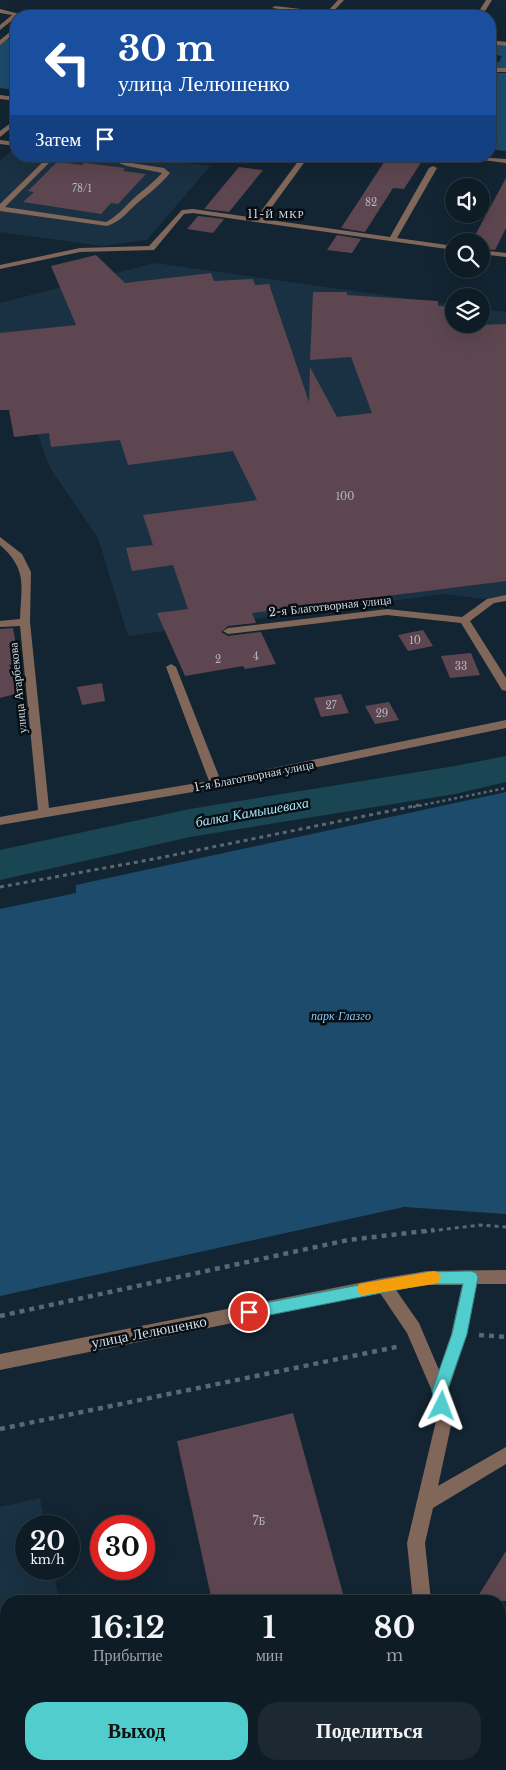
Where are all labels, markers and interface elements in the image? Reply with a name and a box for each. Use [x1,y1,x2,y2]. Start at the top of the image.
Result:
text: 30 m [118,27,215,70]
icon: left [35,30,100,95]
text: улица Лелюшенко [118,70,290,97]
icon: arrive [91,125,119,153]
text: Затем [35,128,81,151]
map controls [445,178,490,333]
button: sound [445,178,490,223]
house number: 78/1 [72,182,92,195]
house number: 82 [365,196,377,209]
district label: 11-Й МКР [247,207,305,221]
button: search [445,233,490,278]
button: layers [445,288,490,333]
house number: 100 [336,490,354,503]
street label: 2-я Благотворная улица [268,592,393,619]
house number: 10 [409,634,421,647]
street label: улица Атарбекова [5,641,30,734]
house number: 4 [253,650,259,663]
house number: 2 [215,653,221,666]
house number: 33 [455,660,467,673]
house number: 27 [325,699,338,712]
house number: 29 [376,707,388,720]
street label: 1-я Благотворная улица [193,756,316,794]
water label: балка Камышеваха [194,793,310,831]
park label: парк Глазго [311,1008,371,1023]
pin [228,1291,270,1333]
icon: arrive [235,1298,263,1326]
street label: улица Лелюшенко [90,1311,208,1352]
position arrow [415,1379,467,1431]
house number: 7Б [253,1513,266,1528]
speed limit sign: 30 [90,1515,155,1580]
text: 20 [30,1526,65,1557]
text: km/h [30,1552,65,1567]
text: 16:12 [91,1609,165,1646]
text: 1 [263,1609,276,1646]
text: 80 [374,1609,415,1646]
text: Прибытие [93,1645,163,1665]
text: мин [256,1645,283,1665]
text: m [386,1645,403,1665]
button: Выход [25,1702,248,1760]
button: Поделиться [258,1702,481,1760]

